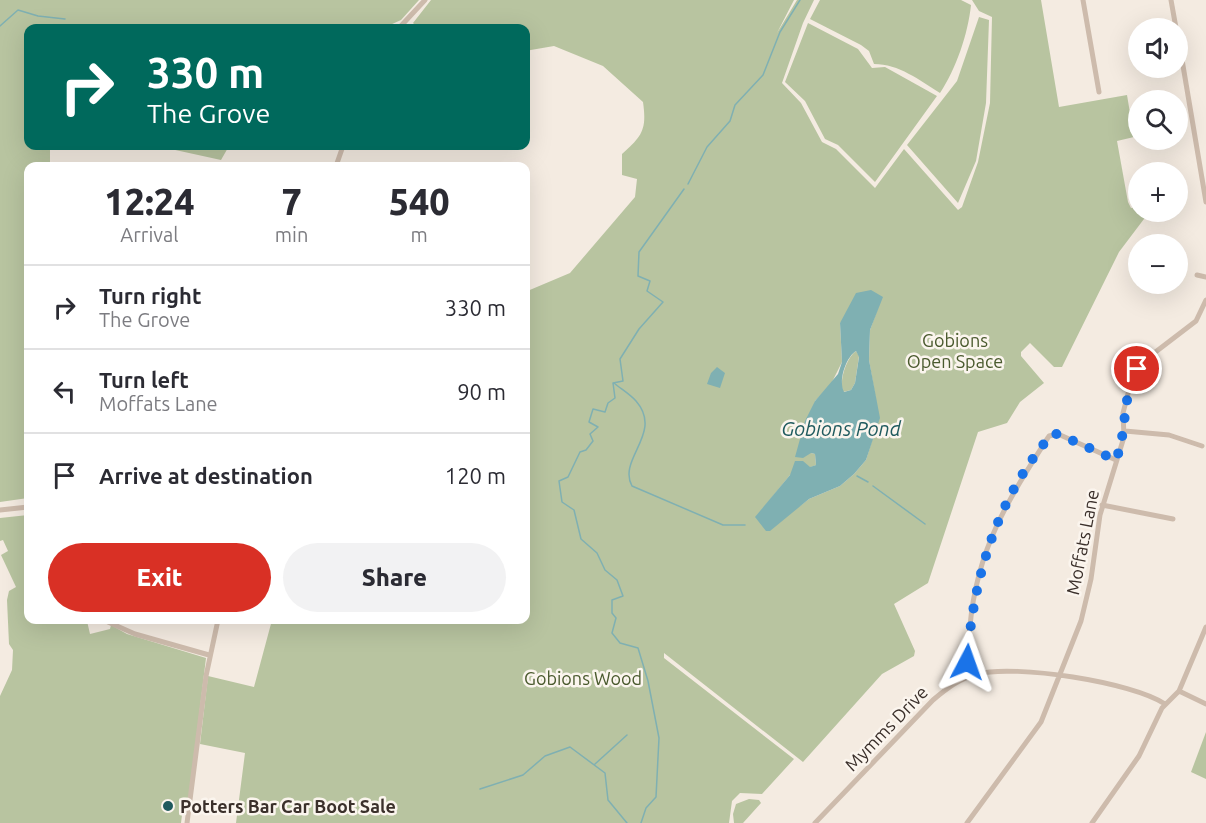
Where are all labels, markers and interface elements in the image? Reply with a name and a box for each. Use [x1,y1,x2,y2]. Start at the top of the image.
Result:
map controls [1128,18,1188,294]
button: sound [1128,18,1188,78]
icon: right [48,48,126,126]
text: 330 m [147,49,264,96]
button: search [1128,90,1188,150]
text: The Grove [147,98,270,128]
button: + [1128,162,1188,222]
text: 12:24 [104,181,194,222]
text: 7 [281,181,302,222]
text: 540 [389,181,450,222]
text: Arrival [120,223,179,246]
text: min [275,223,308,246]
text: m [411,223,428,246]
button: − [1128,234,1188,294]
text: Turn right [99,283,201,308]
icon: right [48,291,81,324]
text: 330 m [445,295,506,320]
text: The Grove [99,308,190,331]
park label: Gobions Open Space [907,330,1003,371]
pin [1111,343,1162,394]
icon: arrive [1120,352,1153,385]
text: Turn left [99,367,189,392]
icon: left [48,375,81,408]
text: 90 m [457,379,506,404]
text: Moffats Lane [99,392,218,415]
water label: Gobions Pond [781,417,902,440]
icon: arrive [48,459,81,492]
text: Arrive at destination [99,463,313,488]
text: 120 m [445,463,506,488]
street label: Moffats Lane [1062,488,1102,596]
button: Exit [48,543,271,612]
button: Share [283,543,506,612]
position arrow [935,630,999,694]
park label: Gobions Wood [524,668,642,688]
street label: Mymms Drive [841,682,931,774]
place label: Potters Bar Car Boot Sale [180,796,396,816]
marker: Potters Bar Car Boot Sale [161,799,175,813]

